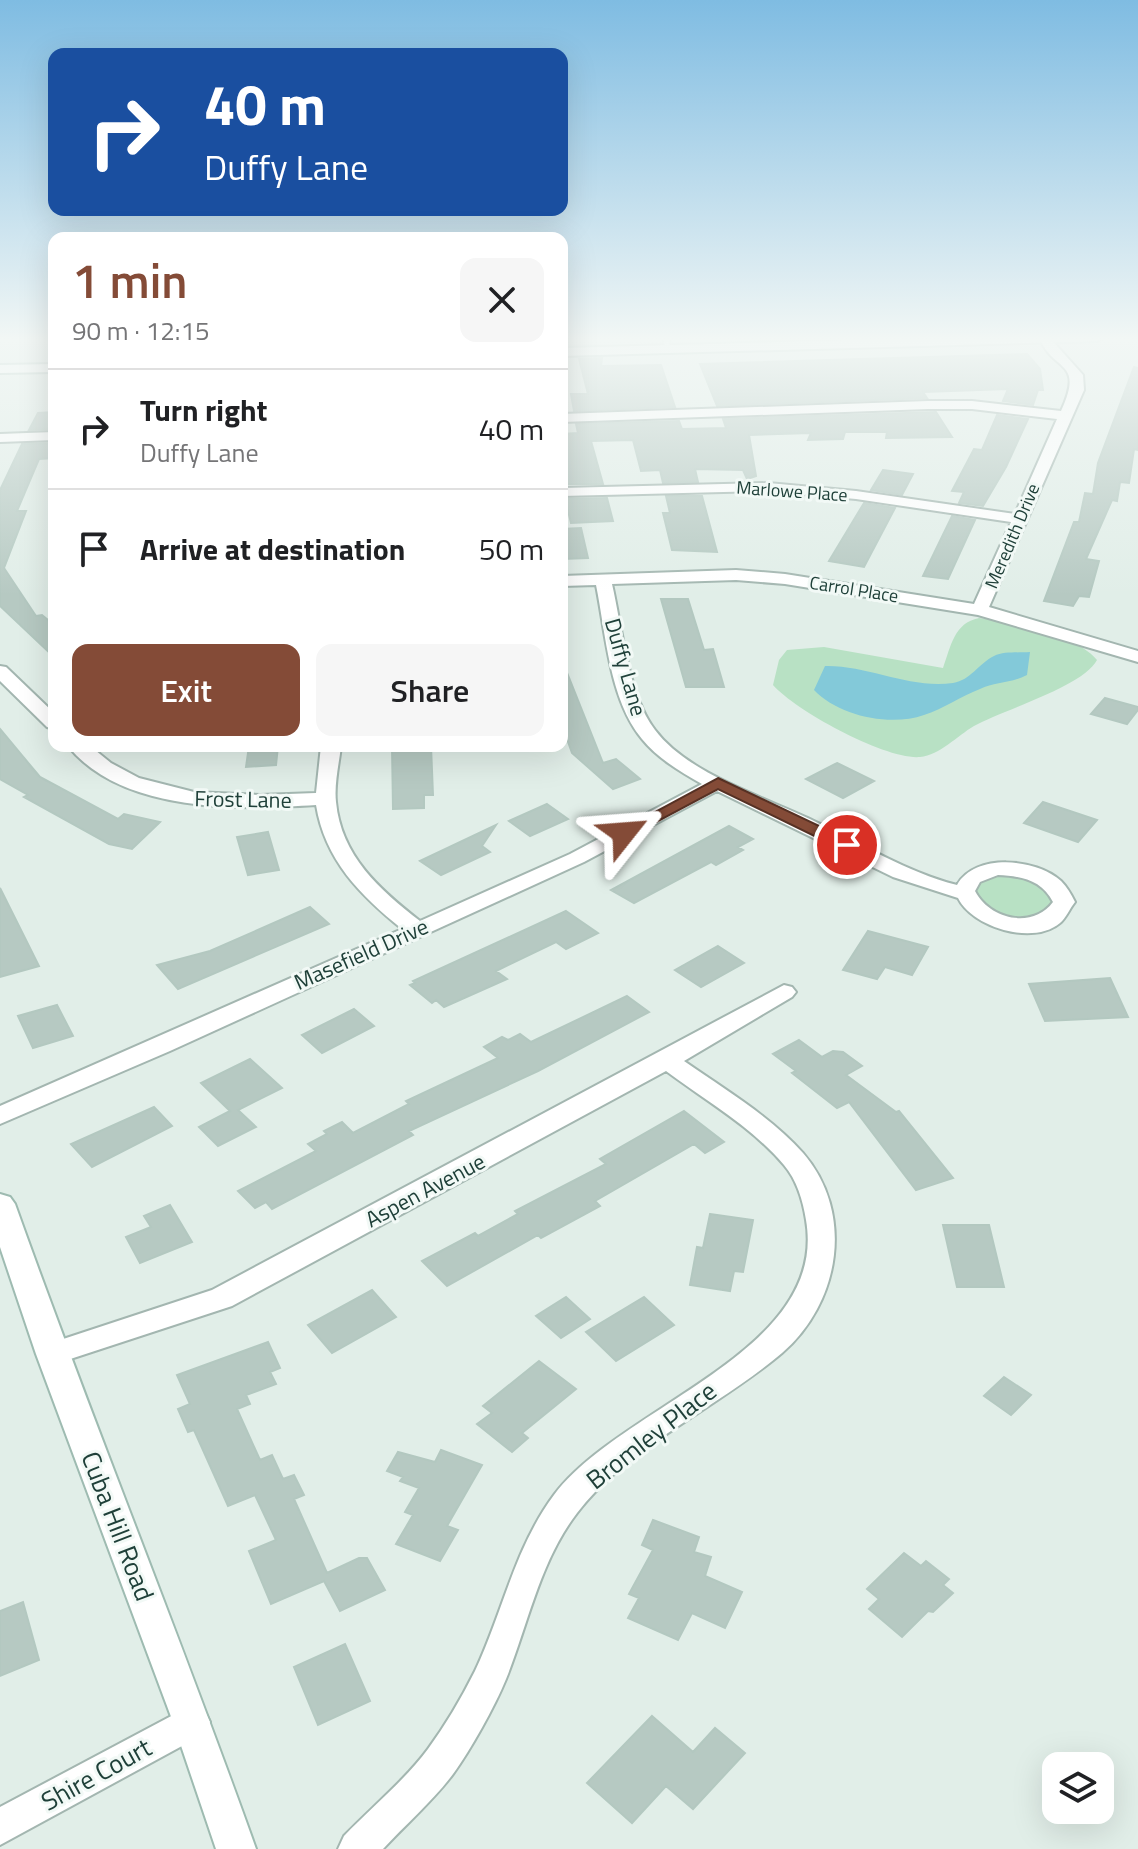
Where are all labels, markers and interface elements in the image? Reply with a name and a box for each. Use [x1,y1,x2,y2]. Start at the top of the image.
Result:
text: 40 m [204,62,326,147]
icon: right [72,80,176,184]
text: Duffy Lane [204,139,368,194]
text: 1 min [72,244,187,317]
button: close [460,258,544,342]
text: 90 m · 12:15 [72,311,210,350]
text: Turn right [140,387,268,433]
text: 40 m [479,406,544,452]
icon: right [72,407,116,451]
text: Duffy Lane [140,433,259,472]
street label: Marlowe Place [736,474,848,508]
street label: Meredith Drive [978,479,1046,593]
text: Arrive at destination [140,526,405,572]
text: 50 m [479,526,544,572]
icon: arrive [72,527,116,571]
street label: Carrol Place [808,569,900,609]
street label: Duffy Lane [596,614,656,720]
button: Exit [72,644,300,736]
button: Share [316,644,544,736]
street label: Frost Lane [194,781,292,817]
position arrow [582,791,666,875]
pin [813,811,881,879]
icon: arrive [825,823,869,867]
street label: Masefield Drive [288,909,434,999]
street label: Aspen Avenue [359,1144,491,1236]
street label: Bromley Place [577,1372,725,1498]
street label: Cuba Hill Road [72,1446,164,1606]
street label: Shire Court [34,1728,158,1820]
map controls [1042,1752,1114,1824]
button: layers [1042,1752,1114,1824]

